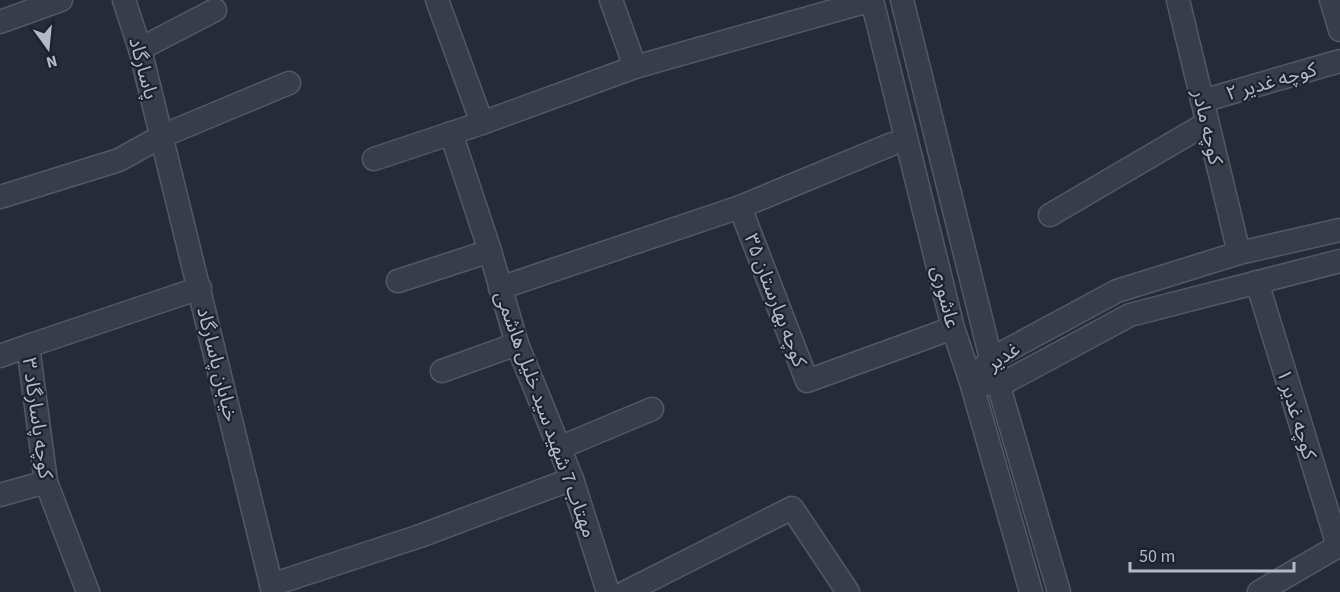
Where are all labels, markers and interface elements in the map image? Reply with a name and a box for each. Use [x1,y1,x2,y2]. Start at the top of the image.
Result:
north arrow [18,18,78,78]
street label: پاسارگاد [121,34,165,103]
text: N [44,50,60,74]
street label: کوچه غدیر ۲ [1223,55,1321,108]
street label: کوچه مادر [1185,86,1229,168]
street label: کوچه بهارستان ۳۵ [737,230,814,372]
street label: عاشوری [924,263,966,331]
street label: مهتاب 7 شهید سید خلیل هاشمی [487,287,603,542]
street label: خیابان پاسارگاد [189,304,245,425]
street label: غدیر [981,336,1026,379]
street label: کوچه پاسارگاد ۳ [15,356,59,481]
street label: کوچه غدیر ۱ [1269,366,1323,464]
scale bar [1130,535,1294,573]
text: 50 m [1139,544,1175,569]

